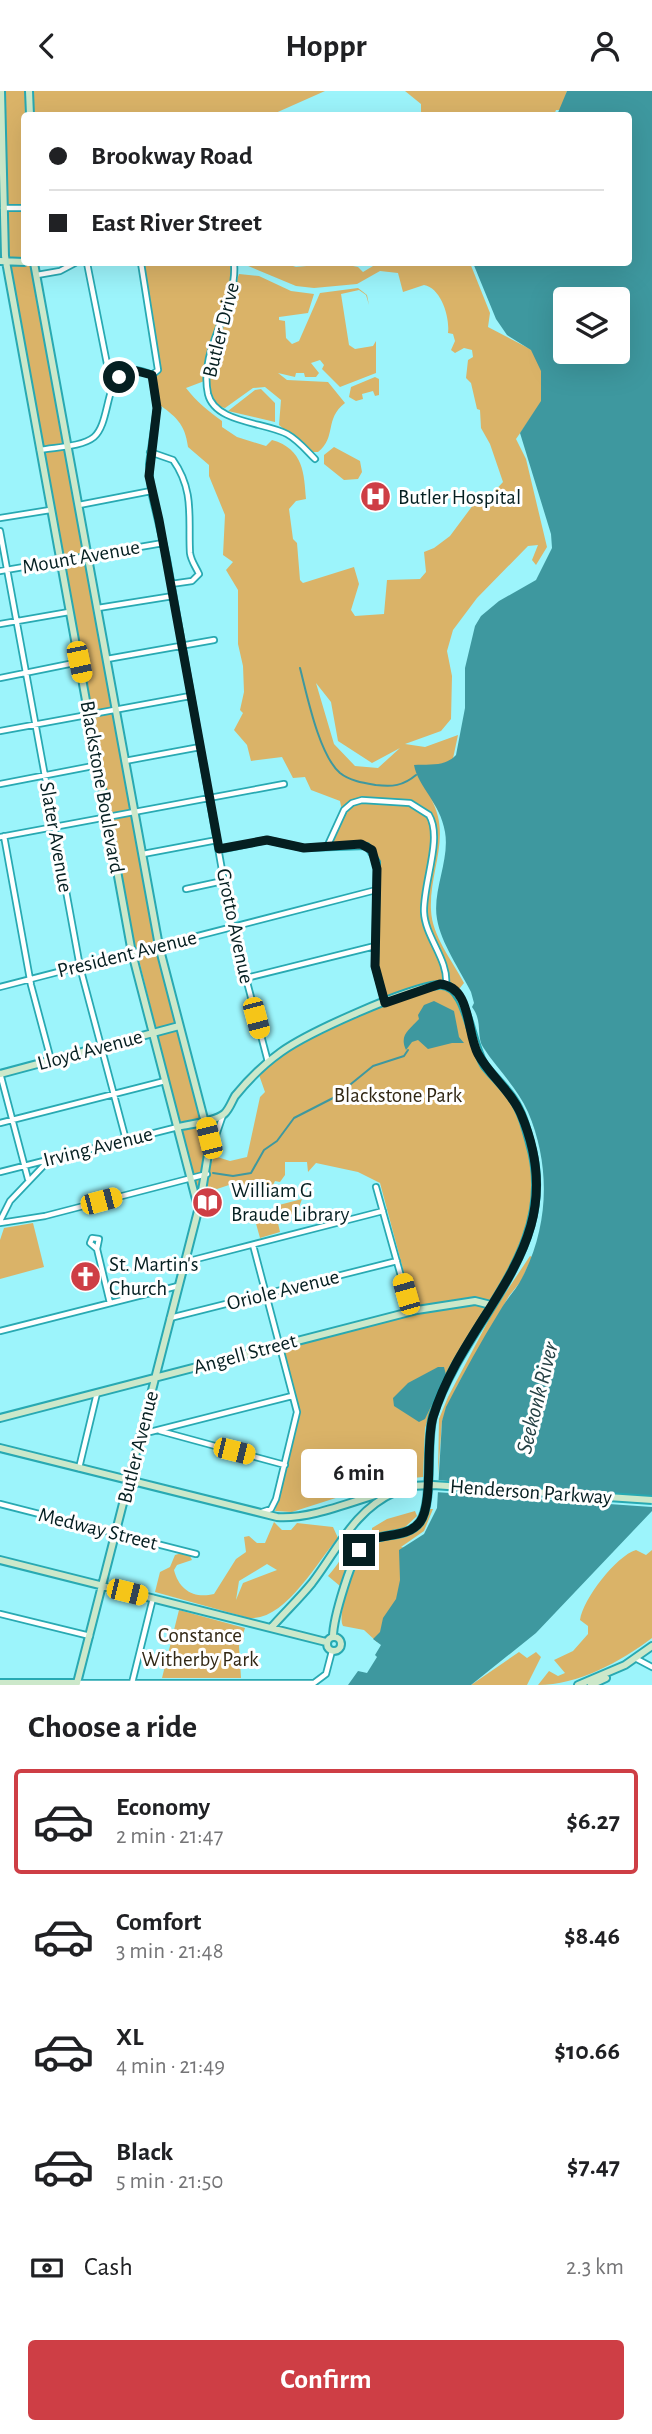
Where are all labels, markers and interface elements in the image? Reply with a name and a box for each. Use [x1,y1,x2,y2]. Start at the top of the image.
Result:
icon: back [28,27,66,65]
icon: person [586,27,624,65]
text: Hoppr [285,30,367,62]
text: Brookway Road [91,143,253,169]
text: East River Street [91,210,262,236]
street label: Butler Drive [199,280,243,380]
map controls [553,287,630,364]
button: layers [553,287,630,364]
route start [103,361,135,393]
hospital icon: Butler Hospital [358,480,392,514]
place label: Butler Hospital [398,487,521,508]
street label: Mount Avenue [20,536,142,578]
car [65,639,94,685]
street label: Blackstone Boulevard [76,699,128,875]
street label: Slater Avenue [36,780,76,894]
street label: Grotto Avenue [213,866,257,986]
street label: President Avenue [55,927,199,981]
car [241,995,272,1041]
street label: Lloyd Avenue [35,1026,145,1074]
park label: Blackstone Park [334,1085,463,1106]
car [194,1115,225,1161]
street label: Irving Avenue [41,1123,155,1171]
place label: William G Braude Library [231,1180,350,1225]
car [78,1185,125,1217]
library icon: William G Braude Library [191,1185,225,1219]
place label: St. Martin's Church [109,1254,198,1299]
church icon: St. Martin's Church [69,1259,103,1293]
street label: Oriole Avenue [225,1266,341,1314]
car [391,1271,422,1317]
street label: Angell Street [191,1330,299,1378]
water label: Seekonk River [513,1339,563,1456]
street label: Butler Avenue [114,1389,162,1505]
car [212,1436,257,1466]
callout: 6 min [301,1449,417,1497]
text: 6 min [333,1462,385,1485]
street label: Henderson Parkway [449,1476,613,1508]
street label: Medway Street [36,1504,160,1554]
route end [343,1534,375,1566]
car [105,1577,150,1607]
park label: Constance Witherby Park [141,1625,259,1670]
text: Choose a ride [28,1711,197,1743]
icon: car [32,1790,95,1853]
text: Economy [116,1794,210,1820]
text: $6.27 [566,1808,620,1834]
text: 2 min · 21:47 [116,1825,223,1848]
icon: car [32,1905,95,1968]
text: Comfort [116,1909,201,1935]
text: $8.46 [564,1923,620,1949]
text: 3 min · 21:48 [116,1940,224,1963]
icon: car [32,2020,95,2083]
text: XL [116,2024,143,2050]
text: $10.66 [554,2038,620,2064]
text: 4 min · 21:49 [116,2055,225,2078]
icon: car [32,2135,95,2198]
text: Black [116,2139,173,2165]
text: $7.47 [567,2153,620,2179]
text: 5 min · 21:50 [116,2170,224,2193]
icon: cash [28,2249,66,2287]
text: Cash [84,2254,133,2280]
text: 2.3 km [566,2256,624,2279]
button: Confirm [28,2340,624,2420]

